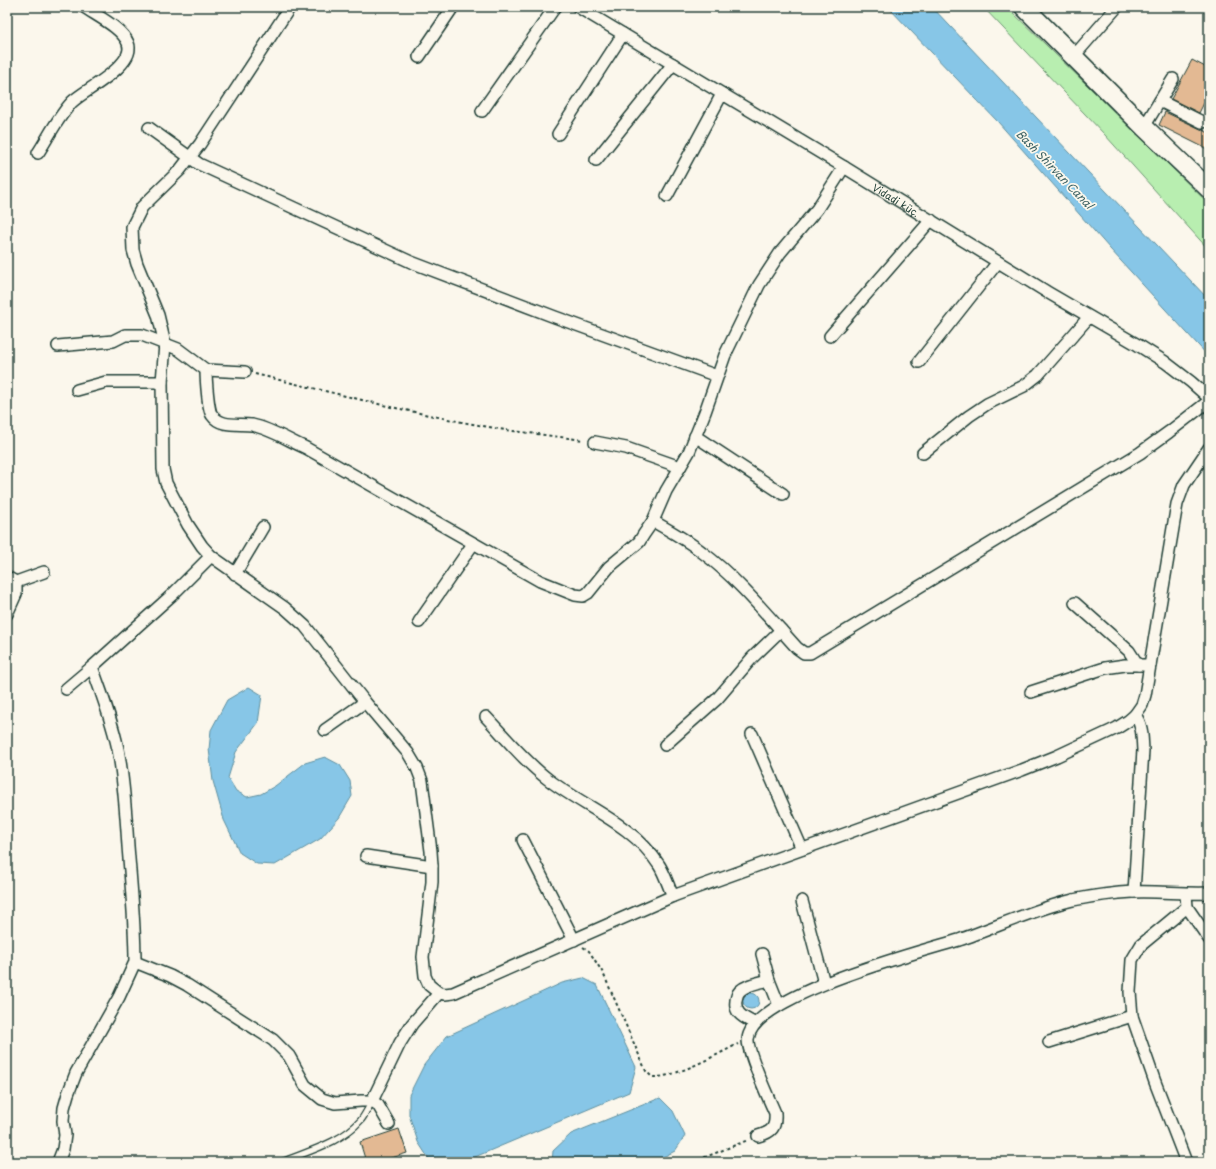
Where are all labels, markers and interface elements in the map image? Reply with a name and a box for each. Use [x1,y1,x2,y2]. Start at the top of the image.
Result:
water label: Bash Shirvan Canal [1013,126,1099,214]
street label: Vidadi küç. [870,179,923,220]

